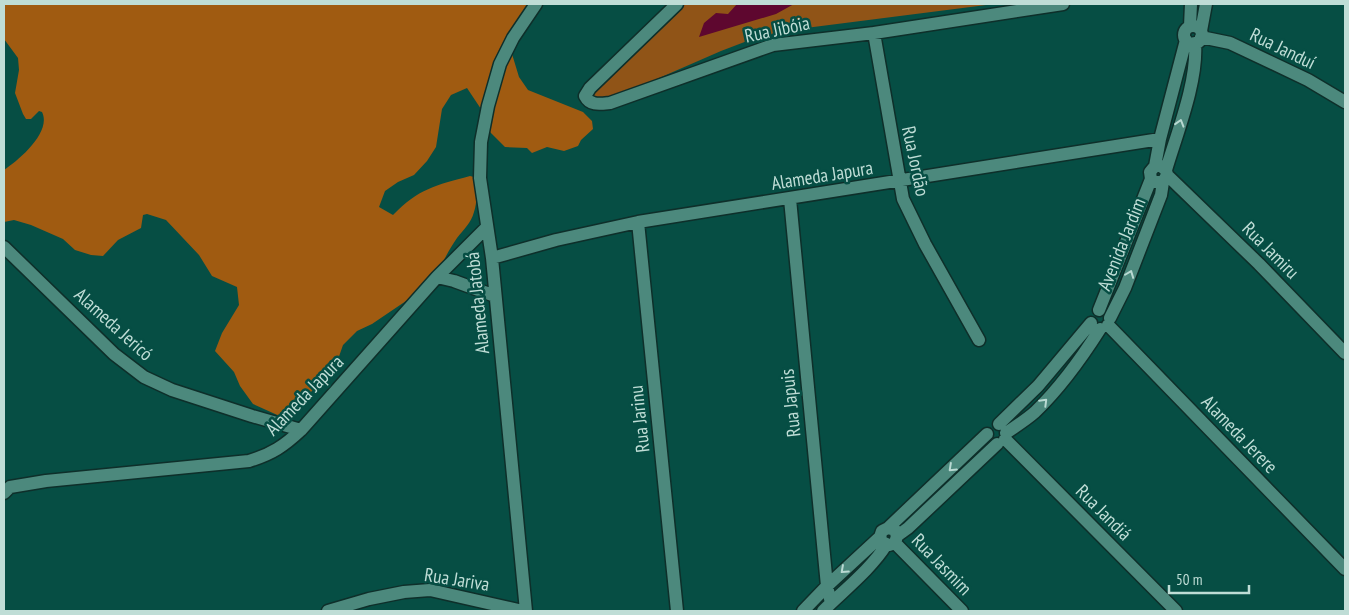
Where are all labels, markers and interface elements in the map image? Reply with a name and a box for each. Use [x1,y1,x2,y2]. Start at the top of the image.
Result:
street label: Rua Jibóia [742,10,812,48]
street label: Rua Janduí [1246,22,1320,74]
one-way arrow [1175,119,1185,127]
street label: Rua Jordão [897,124,935,198]
street label: Alameda Japura [769,155,875,195]
street label: Avenida Jardim [1092,194,1150,294]
street label: Rua Jamiru [1237,216,1305,284]
street label: Alameda Jatobá [460,251,494,355]
one-way arrow [1124,270,1134,279]
street label: Alameda Jericó [70,282,158,366]
street label: Alameda Japura [260,350,348,440]
street label: Rua Japuis [774,368,806,438]
street label: Rua Jarinu [624,384,654,454]
street label: Alameda Jerere [1197,390,1283,478]
one-way arrow [1038,399,1047,408]
one-way arrow [948,462,957,471]
street label: Rua Jandiá [1071,479,1137,545]
street label: Rua Jasmim [907,528,977,600]
street label: Rua Jariva [423,562,491,596]
scale bar [1169,562,1249,594]
one-way arrow [841,564,850,573]
text: 50 m [1176,570,1202,589]

